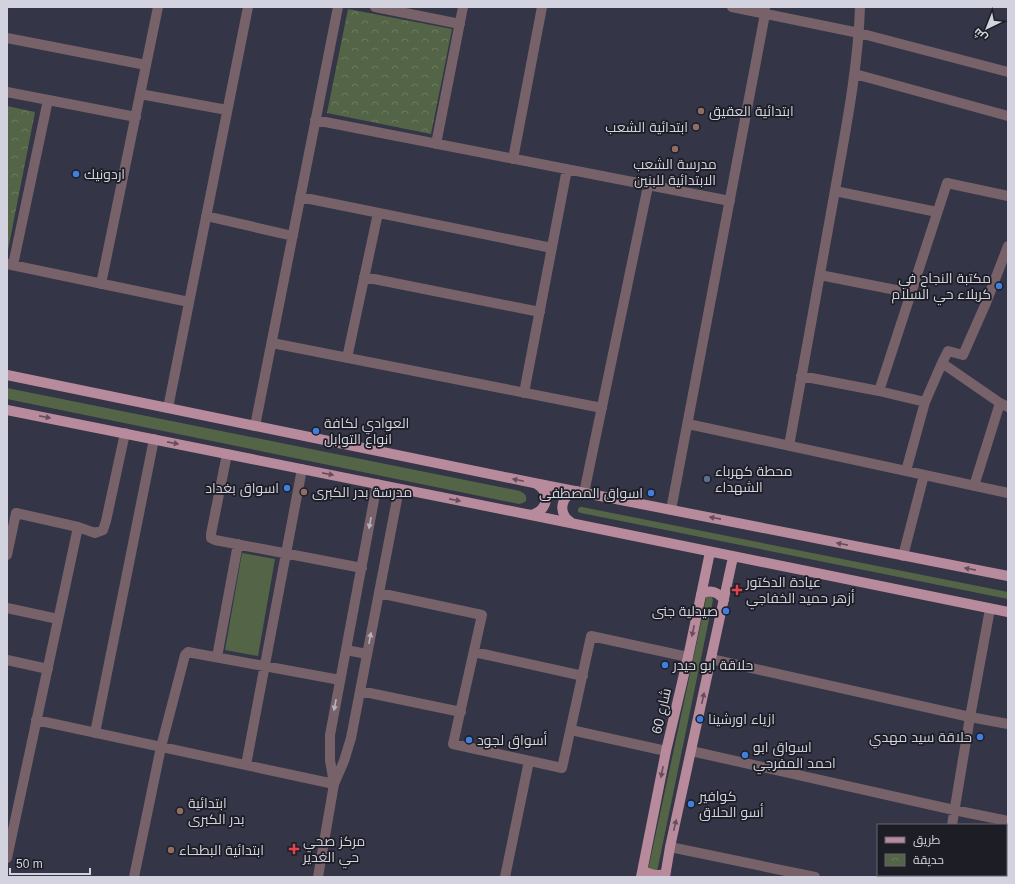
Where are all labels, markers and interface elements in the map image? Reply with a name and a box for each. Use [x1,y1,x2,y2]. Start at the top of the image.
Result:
north arrow [967,8,1007,48]
text: ش [971,25,990,45]
place label: ابتدائية العقيق [709,103,794,120]
marker: ابتدائية العقيق [696,106,706,116]
place label: ابتدائية الشعب [605,119,688,135]
marker: ابتدائية الشعب [691,122,701,132]
marker: مدرسة الشعب الابتدائية للبنين [670,144,680,154]
place label: مدرسة الشعب الابتدائية للبنين [633,156,717,188]
place label: اردونيك [84,166,125,182]
marker: اردونيك [71,169,81,179]
place label: مكتبة النجاح في كربلاء حي السلام [892,270,991,306]
marker: مكتبة النجاح في كربلاء حي السلام [994,281,1004,291]
one-way arrow [39,415,51,421]
place label: العوادي لكافة انواع التوابل [324,415,409,448]
marker: العوادي لكافة انواع التوابل [311,426,321,436]
one-way arrow [167,440,179,446]
place label: محطة كهرباء الشهداء [715,463,793,495]
one-way arrow [321,472,334,478]
marker: محطة كهرباء الشهداء [702,474,712,484]
one-way arrow [512,476,525,482]
place label: اسواق بغداد [205,480,279,497]
marker: اسواق بغداد [282,483,292,493]
place label: مدرسة بدر الكبرى [312,484,412,500]
place label: اسواق المصطفى [539,485,643,502]
marker: مدرسة بدر الكبرى [299,487,309,497]
marker: اسواق المصطفى [646,488,656,498]
one-way arrow [449,497,461,503]
one-way arrow [709,515,721,521]
one-way arrow [367,517,373,529]
one-way arrow [836,540,848,546]
one-way arrow [964,565,976,571]
place label: عيادة الدكتور أزهر حميد الخفاجي [745,574,855,610]
marker: عيادة الدكتور أزهر حميد الخفاجي [731,584,743,596]
place label: صيدلية جنى [652,603,718,619]
marker: صيدلية جنى [721,606,731,616]
one-way arrow [690,625,696,637]
one-way arrow [367,632,373,644]
place label: حلاقة ابو حيدر [672,657,753,673]
marker: حلاقة ابو حيدر [660,660,670,670]
street label: شارع 60 [648,687,675,736]
one-way arrow [700,692,706,704]
one-way arrow [332,699,338,712]
place label: ازياء اورشينا [708,711,775,727]
marker: ازياء اورشينا [695,714,705,724]
place label: حلاقة سيد مهدي [869,729,972,749]
place label: أسواق لجود [477,731,548,749]
marker: حلاقة سيد مهدي [975,732,985,742]
marker: أسواق لجود [464,735,474,745]
place label: اسواق ابو احمد المفرجي [753,739,836,775]
marker: اسواق ابو احمد المفرجي [740,750,750,760]
one-way arrow [659,766,665,778]
place label: كوافير أسو الحلاق [698,788,764,821]
place label: ابتدائية بدر الكبرى [188,795,245,827]
marker: كوافير أسو الحلاق [686,799,696,809]
marker: ابتدائية بدر الكبرى [175,806,185,816]
one-way arrow [672,819,678,831]
legend [877,824,1007,876]
place label: مركز صحي حي الغدير [302,833,365,869]
text: طريق [913,833,941,847]
place label: ابتدائية البطحاء [179,842,264,858]
marker: مركز صحي حي الغدير [288,843,300,855]
marker: ابتدائية البطحاء [166,845,176,855]
scale bar [10,850,90,876]
text: حديقة [913,853,944,867]
text: 50 m [16,857,43,871]

